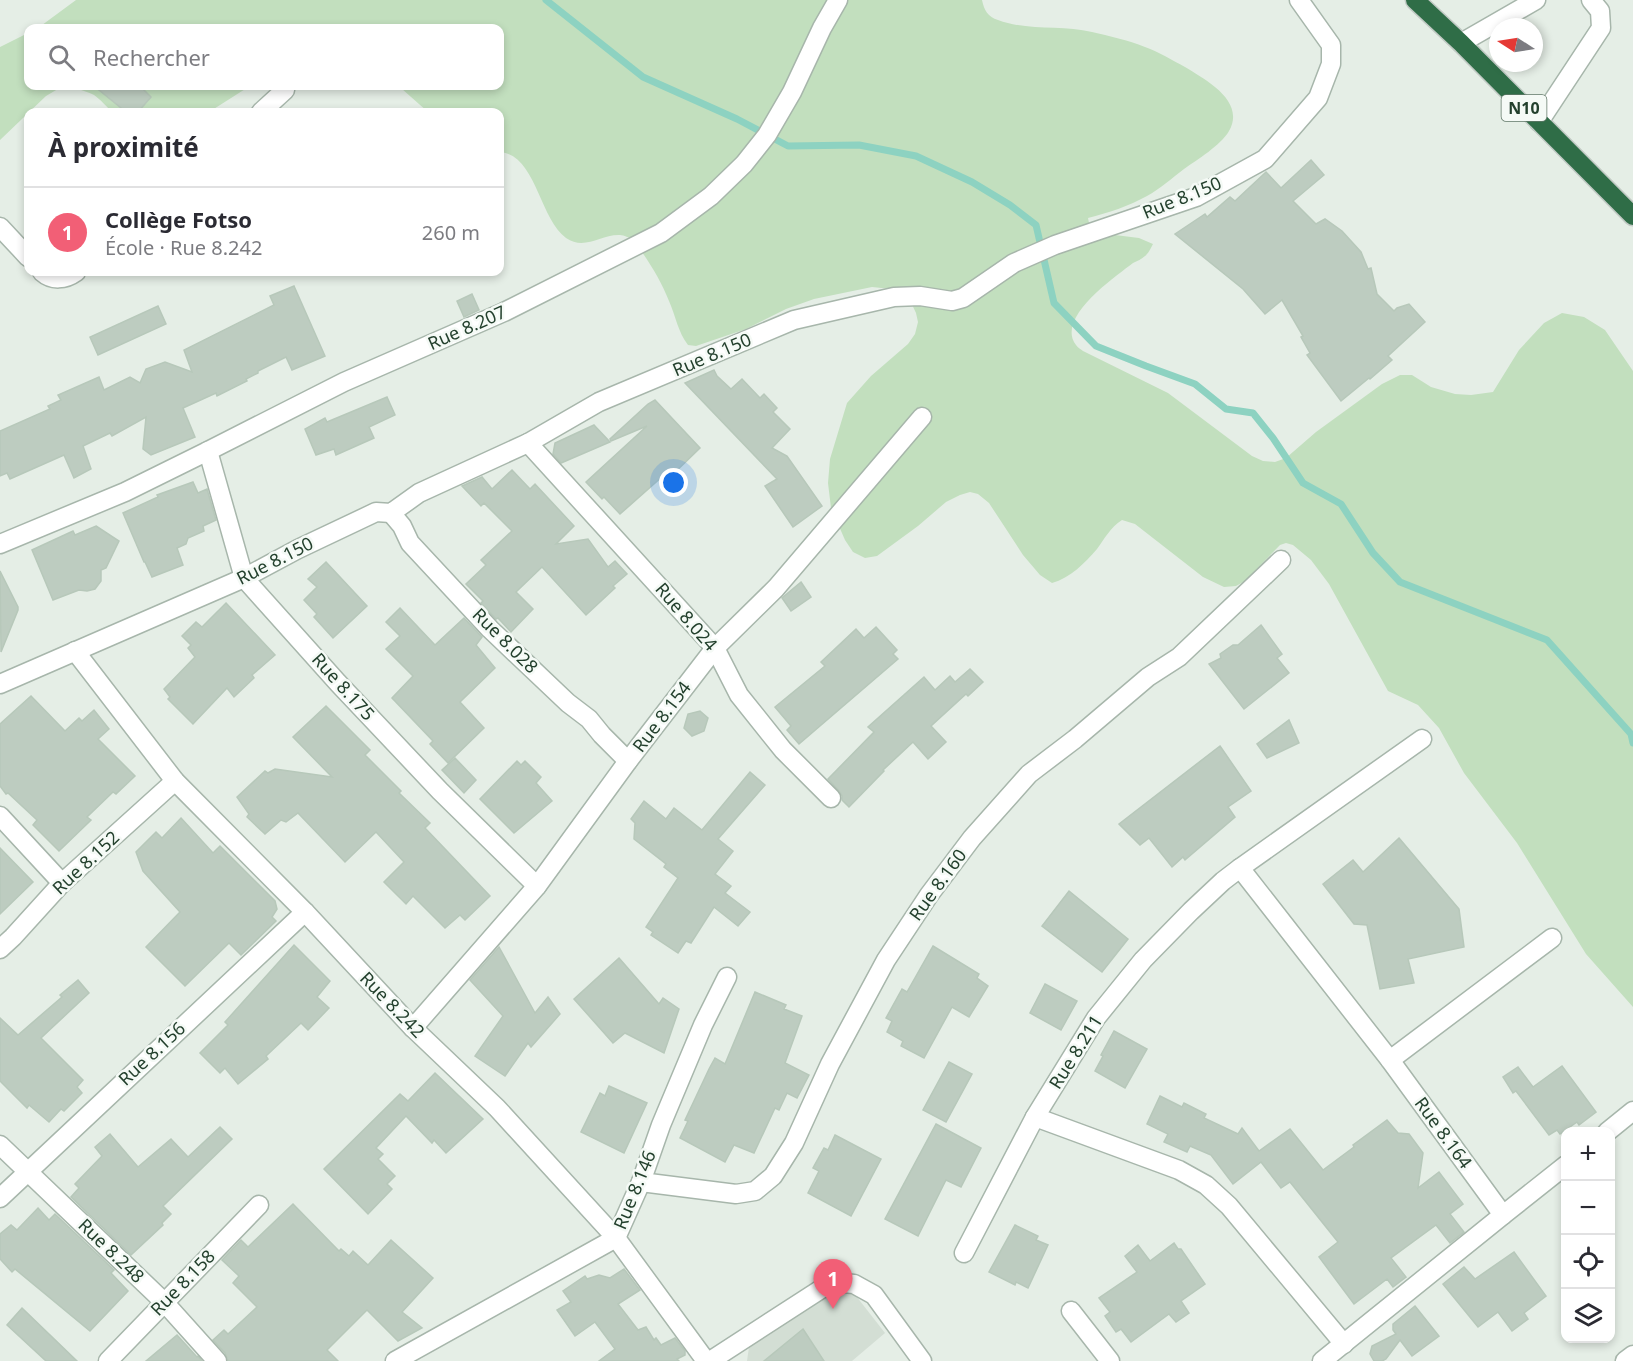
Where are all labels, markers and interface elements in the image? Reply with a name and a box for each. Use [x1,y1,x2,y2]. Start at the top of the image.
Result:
north arrow [1489,18,1543,72]
search box [24,24,504,90]
icon: search [45,41,78,74]
text: Rechercher [93,42,210,72]
road number: N10 [1502,95,1546,121]
text: À proximité [48,129,199,165]
street label: Rue 8.150 [1139,170,1225,224]
text: Collège Fotso [105,204,252,234]
text: 1 [62,219,73,246]
text: 260 m [422,219,480,246]
text: École · Rue 8.242 [105,234,262,261]
street label: Rue 8.207 [424,299,509,355]
street label: Rue 8.150 [669,327,755,381]
your location [659,468,688,497]
street label: Rue 8.150 [232,531,317,590]
street label: Rue 8.024 [650,577,723,656]
street label: Rue 8.028 [468,602,544,678]
street label: Rue 8.175 [307,647,380,725]
street label: Rue 8.154 [627,676,696,757]
street label: Rue 8.152 [47,825,124,899]
street label: Rue 8.160 [903,844,971,925]
street label: Rue 8.242 [355,966,430,1043]
street label: Rue 8.211 [1043,1010,1107,1093]
street label: Rue 8.156 [113,1016,190,1090]
street label: Rue 8.164 [1410,1092,1478,1173]
map controls [1561,1127,1615,1343]
button: + [1561,1127,1615,1181]
street label: Rue 8.146 [607,1147,661,1233]
button: − [1561,1181,1615,1235]
street label: Rue 8.248 [73,1213,150,1288]
button: locate [1561,1235,1615,1289]
street label: Rue 8.158 [145,1244,220,1321]
pin: 1 [814,1260,852,1309]
button: layers [1561,1289,1615,1343]

